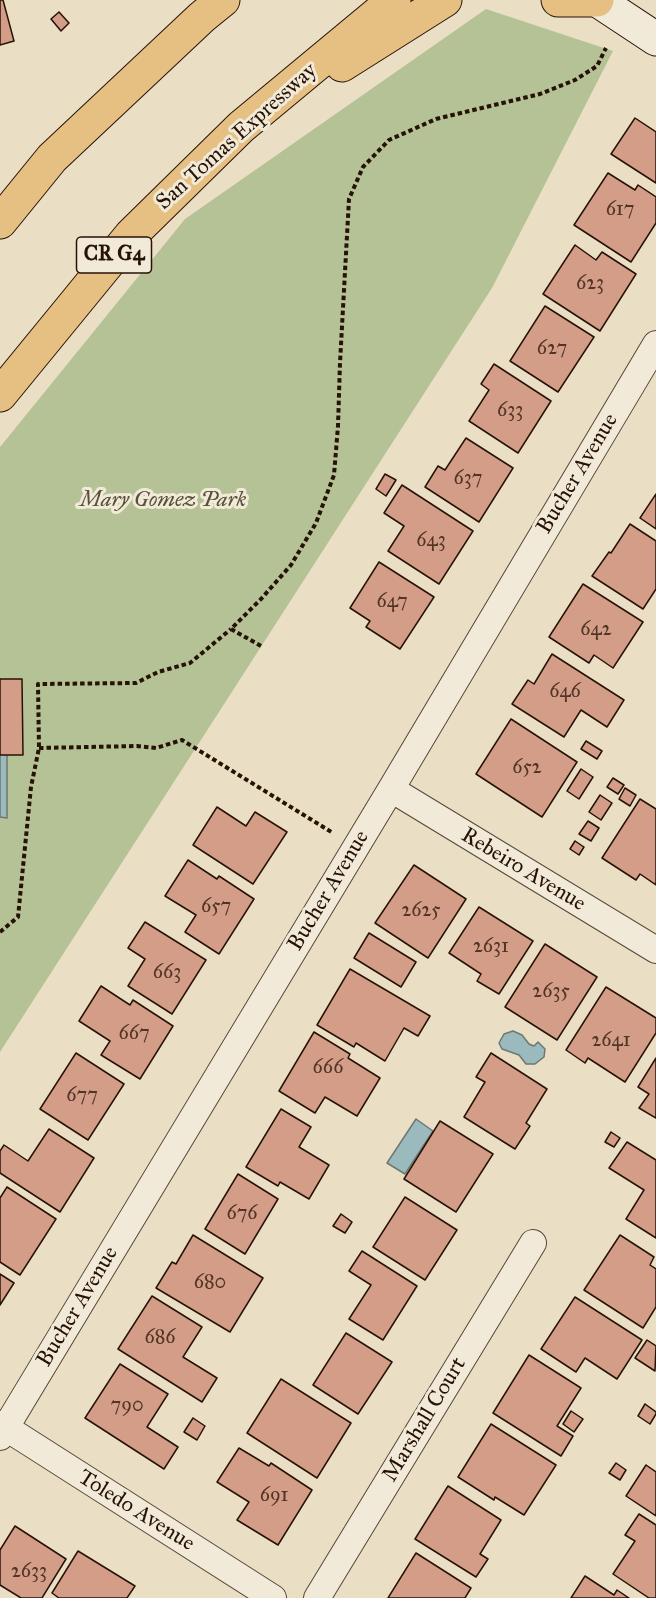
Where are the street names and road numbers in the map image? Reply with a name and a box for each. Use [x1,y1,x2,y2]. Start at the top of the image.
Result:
street label: San Tomas Expressway [151,58,323,216]
road number: CR G4 [76,237,152,273]
street label: Bucher Avenue [532,409,624,539]
street label: Rebeiro Avenue [456,822,590,918]
street label: Bucher Avenue [283,826,375,956]
street label: Bucher Avenue [32,1242,124,1372]
street label: Marshall Court [378,1353,472,1487]
street label: Toledo Avenue [73,1465,199,1557]

